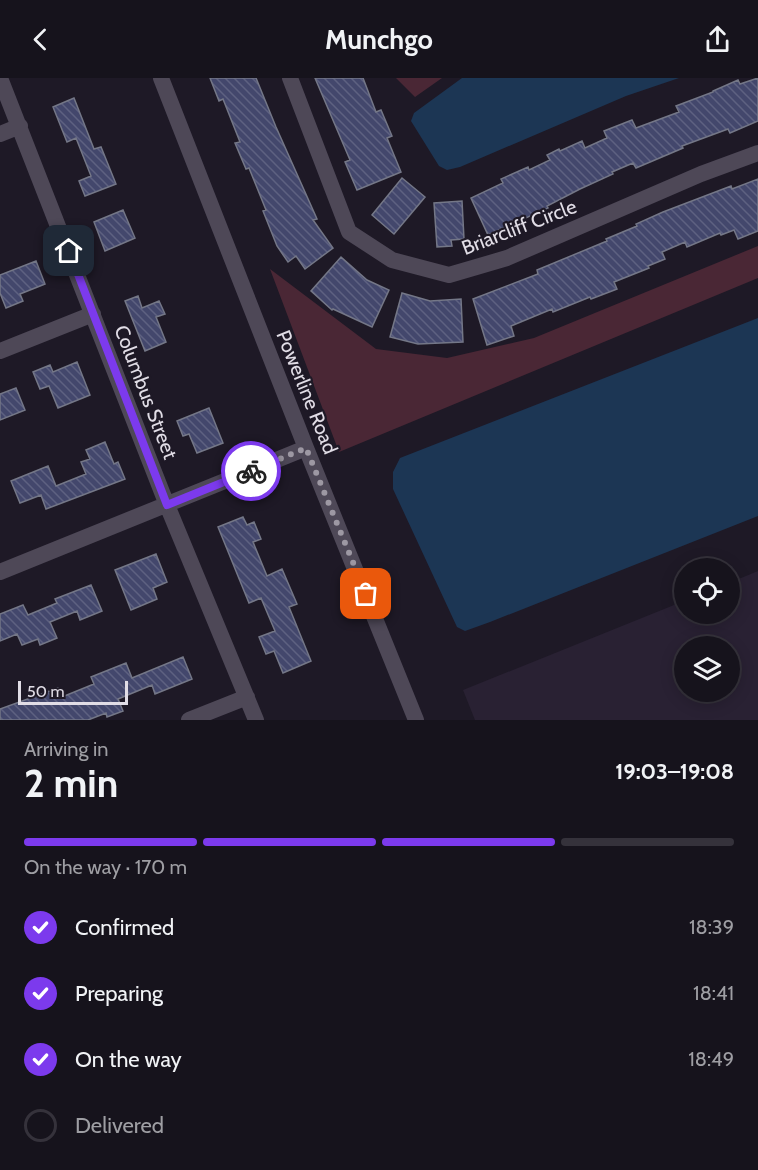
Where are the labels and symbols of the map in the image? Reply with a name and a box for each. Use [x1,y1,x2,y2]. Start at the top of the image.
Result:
street label: Briarcliff Circle [458,194,580,260]
pin [43,225,94,276]
street label: Columbus Street [109,322,183,463]
street label: Powerline Road [271,327,343,457]
courier [221,441,281,501]
pin [340,568,391,619]
scale bar [18,678,128,706]

